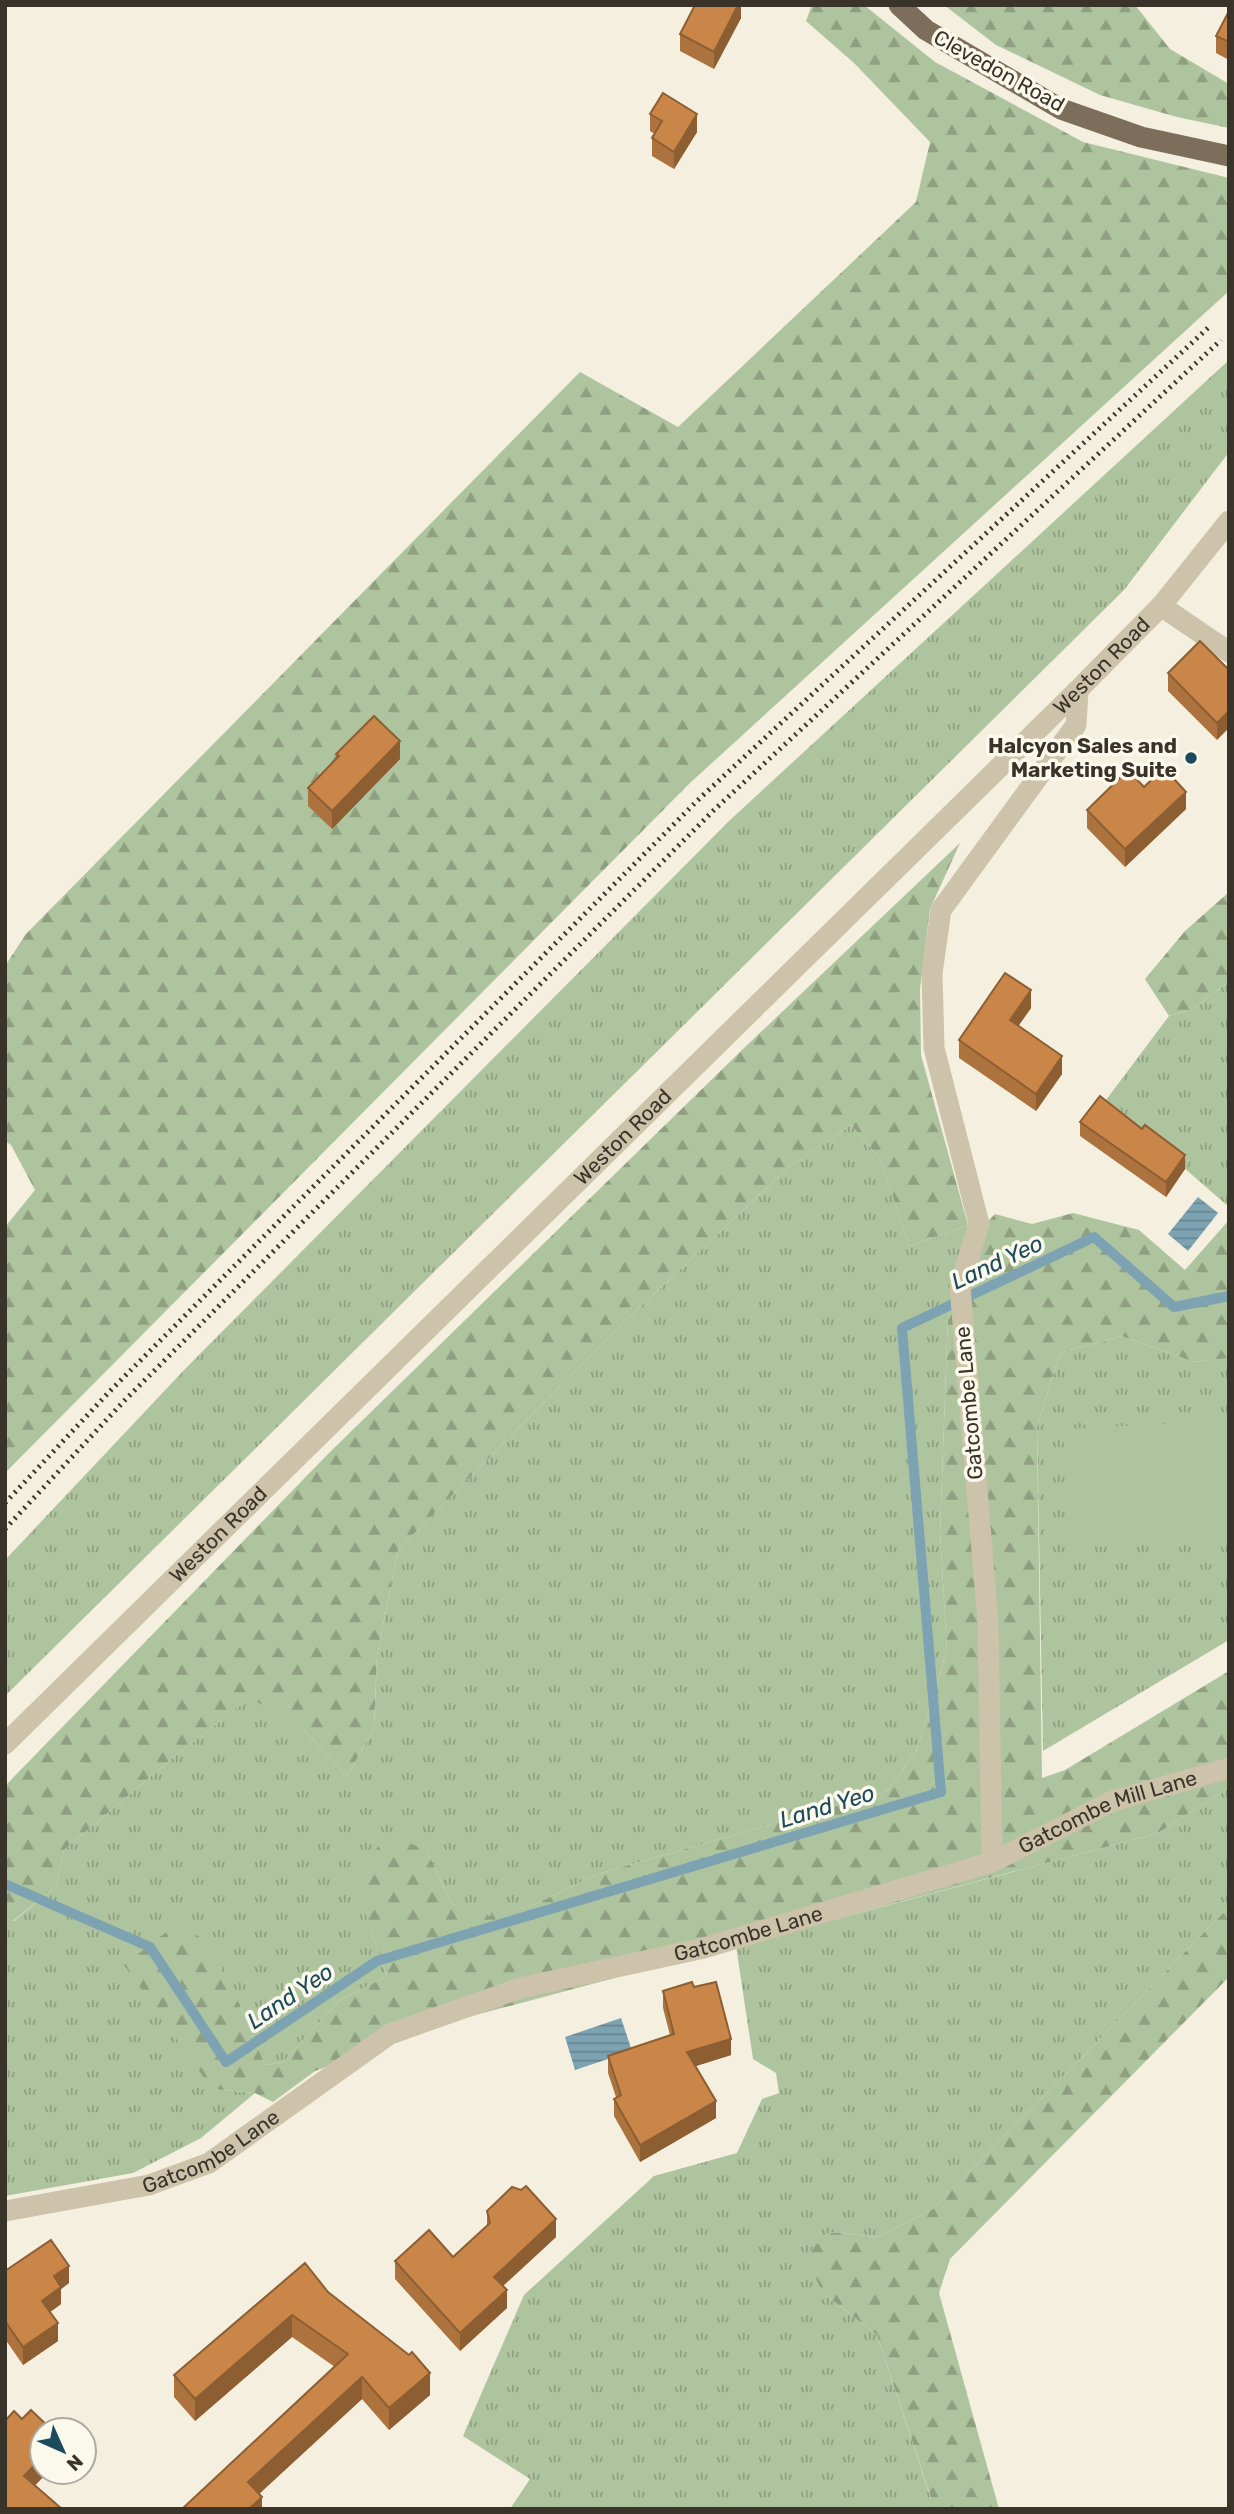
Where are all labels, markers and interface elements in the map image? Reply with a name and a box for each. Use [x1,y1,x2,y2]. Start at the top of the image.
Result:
street label: Clevedon Road [929,24,1069,117]
street label: Weston Road [1048,612,1155,719]
place label: Halcyon Sales and Marketing Suite [988,733,1177,782]
marker: Halcyon Sales and Marketing Suite [1183,750,1199,766]
street label: Weston Road [568,1083,676,1190]
water label: Land Yeo [947,1229,1047,1295]
street label: Gatcombe Lane [949,1325,988,1481]
street label: Weston Road [164,1481,272,1587]
street label: Gatcombe Mill Lane [1014,1765,1200,1859]
water label: Land Yeo [776,1778,878,1834]
street label: Gatcombe Lane [671,1900,825,1966]
water label: Land Yeo [242,1957,338,2035]
street label: Gatcombe Lane [139,2104,284,2198]
north arrow [28,2416,98,2486]
text: N [62,2450,88,2476]

